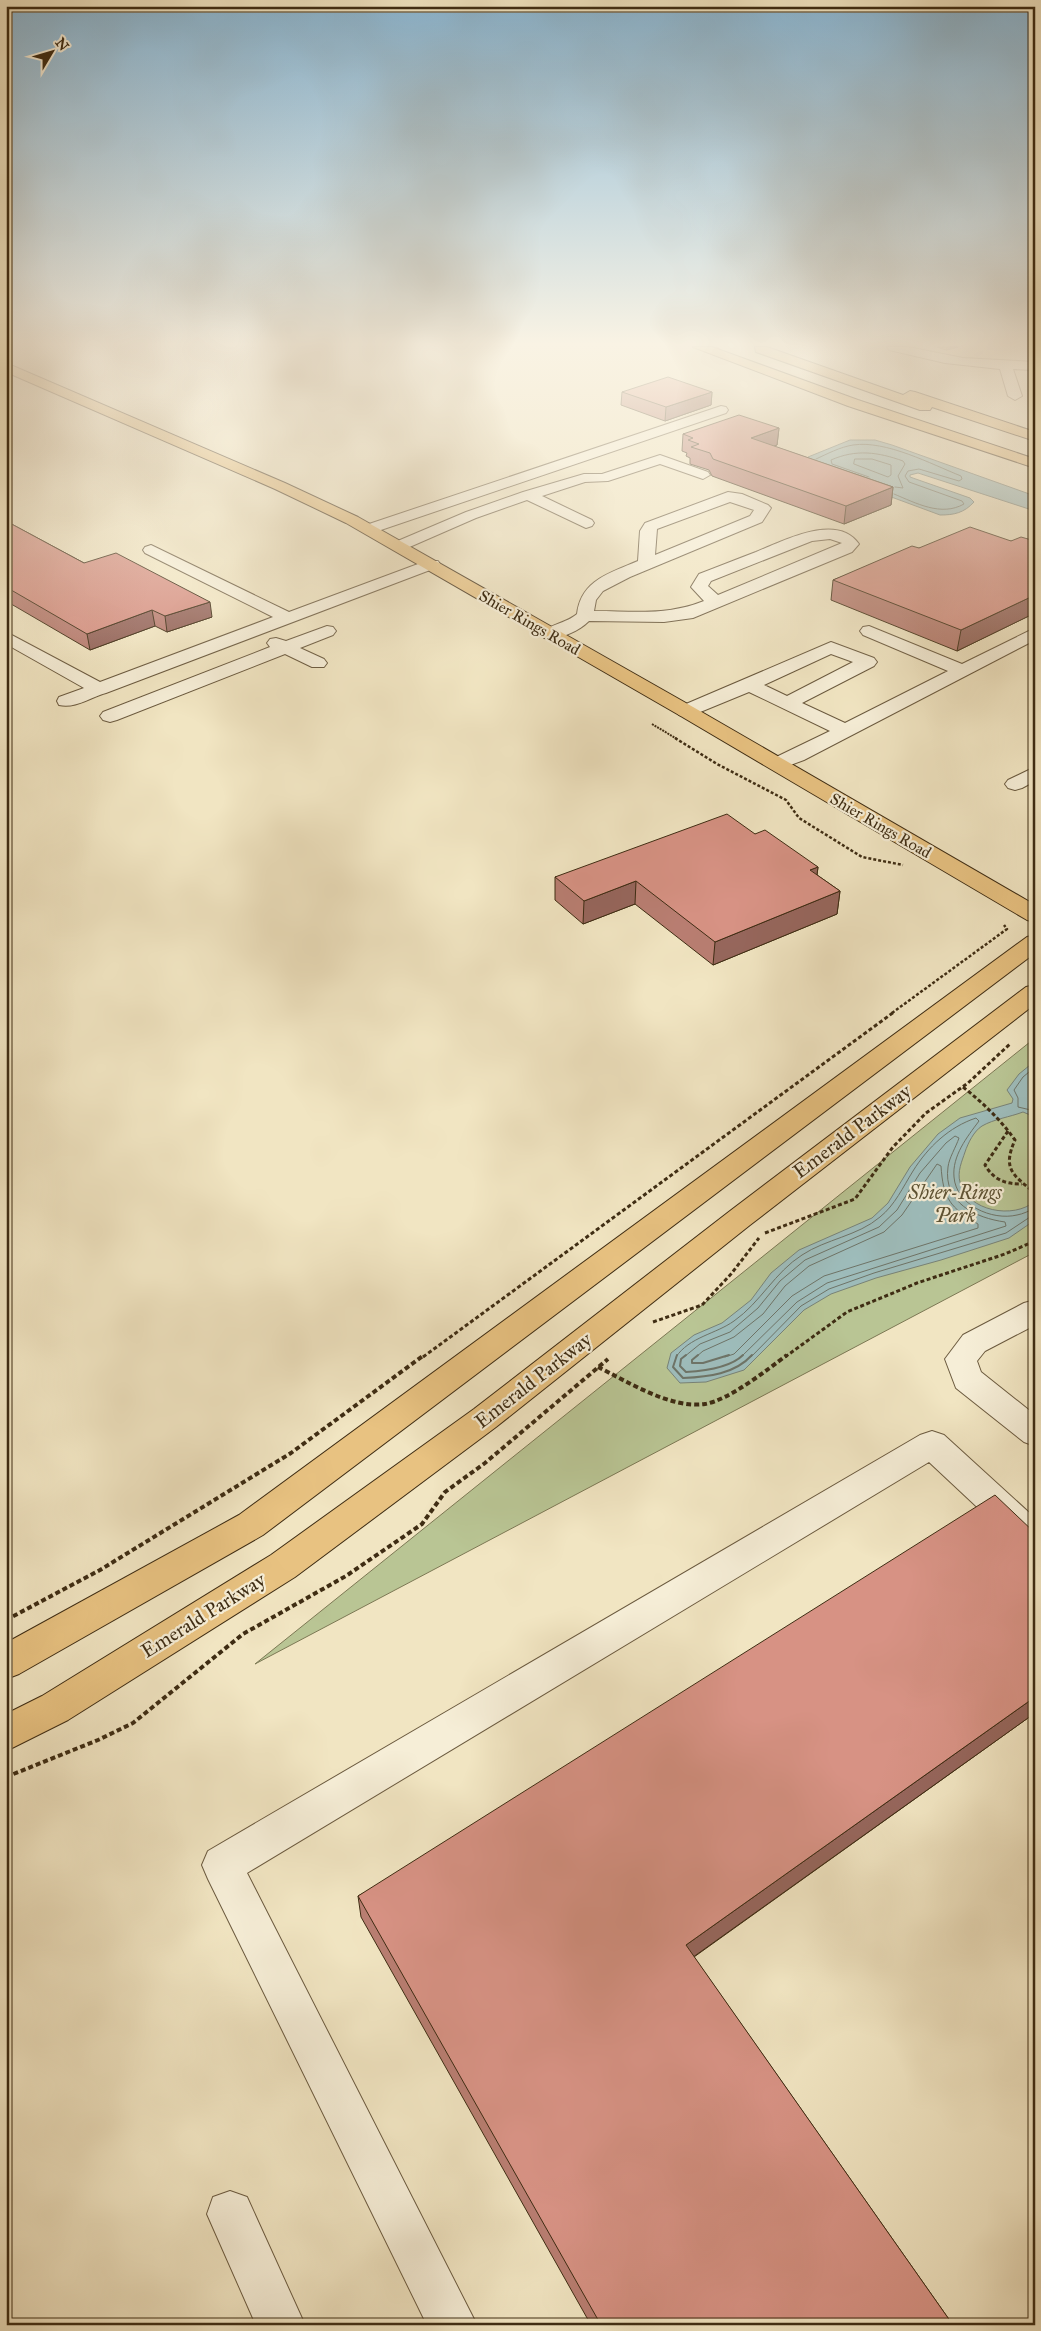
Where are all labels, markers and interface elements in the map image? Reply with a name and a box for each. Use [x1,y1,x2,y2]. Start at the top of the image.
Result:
north arrow [28,28,78,78]
text: N [51,34,72,54]
street label: Shier Rings Road [475,586,584,660]
street label: Shier Rings Road [826,789,935,863]
street label: Emerald Parkway [788,1078,916,1183]
park label: Shier-Rings Park [907,1180,1003,1227]
street label: Emerald Parkway [470,1327,597,1433]
street label: Emerald Parkway [137,1567,270,1663]

